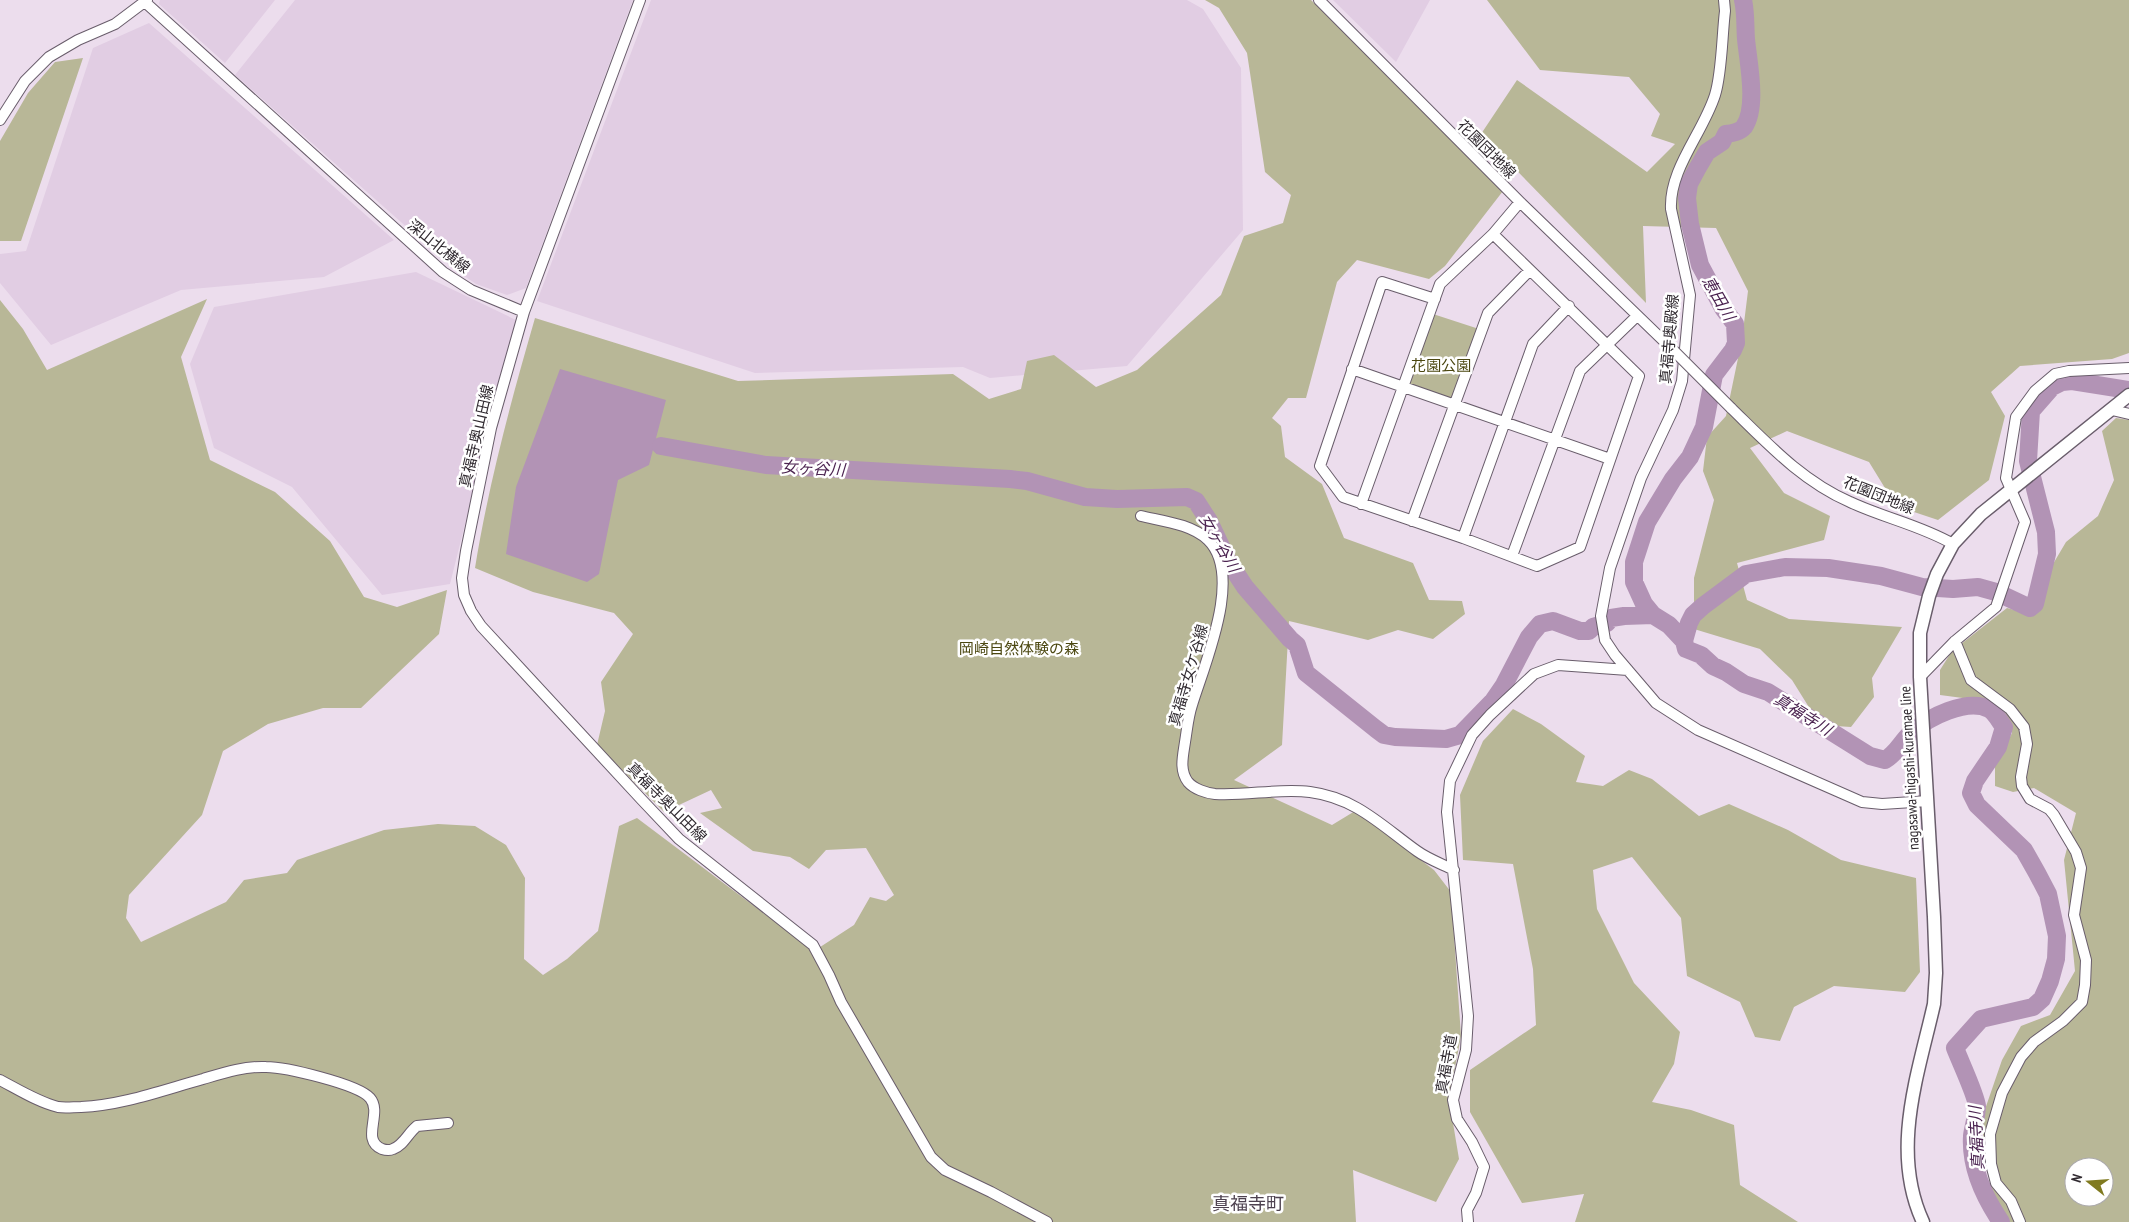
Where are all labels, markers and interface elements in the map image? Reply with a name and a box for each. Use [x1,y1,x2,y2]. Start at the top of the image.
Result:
street label: 花園団地線 [1454,116,1520,182]
street label: 深山北横線 [404,215,474,277]
water label: 恵田川 [1698,272,1741,326]
street label: 真福寺奥殿線 [1656,293,1682,385]
park label: 花園公園 [1411,356,1471,375]
street label: 真福寺奥山田線 [455,383,497,489]
water label: 女ヶ谷川 [781,456,847,480]
street label: 花園団地線 [1841,472,1917,518]
water label: 女ヶ谷川 [1195,510,1246,577]
street label: 真福寺女ケ谷線 [1164,622,1212,728]
park label: 岡崎自然体験の森 [959,639,1079,658]
street label: nagasawa-higashi-kuramae line [1895,686,1923,850]
water label: 真福寺川 [1771,689,1837,740]
street label: 真福寺奥山田線 [623,758,711,846]
street label: 真福寺道 [1431,1033,1461,1095]
water label: 真福寺川 [1964,1104,1988,1170]
north arrow [2064,1157,2114,1207]
text: N [2067,1172,2086,1184]
district label: 真福寺町 [1212,1192,1284,1215]

